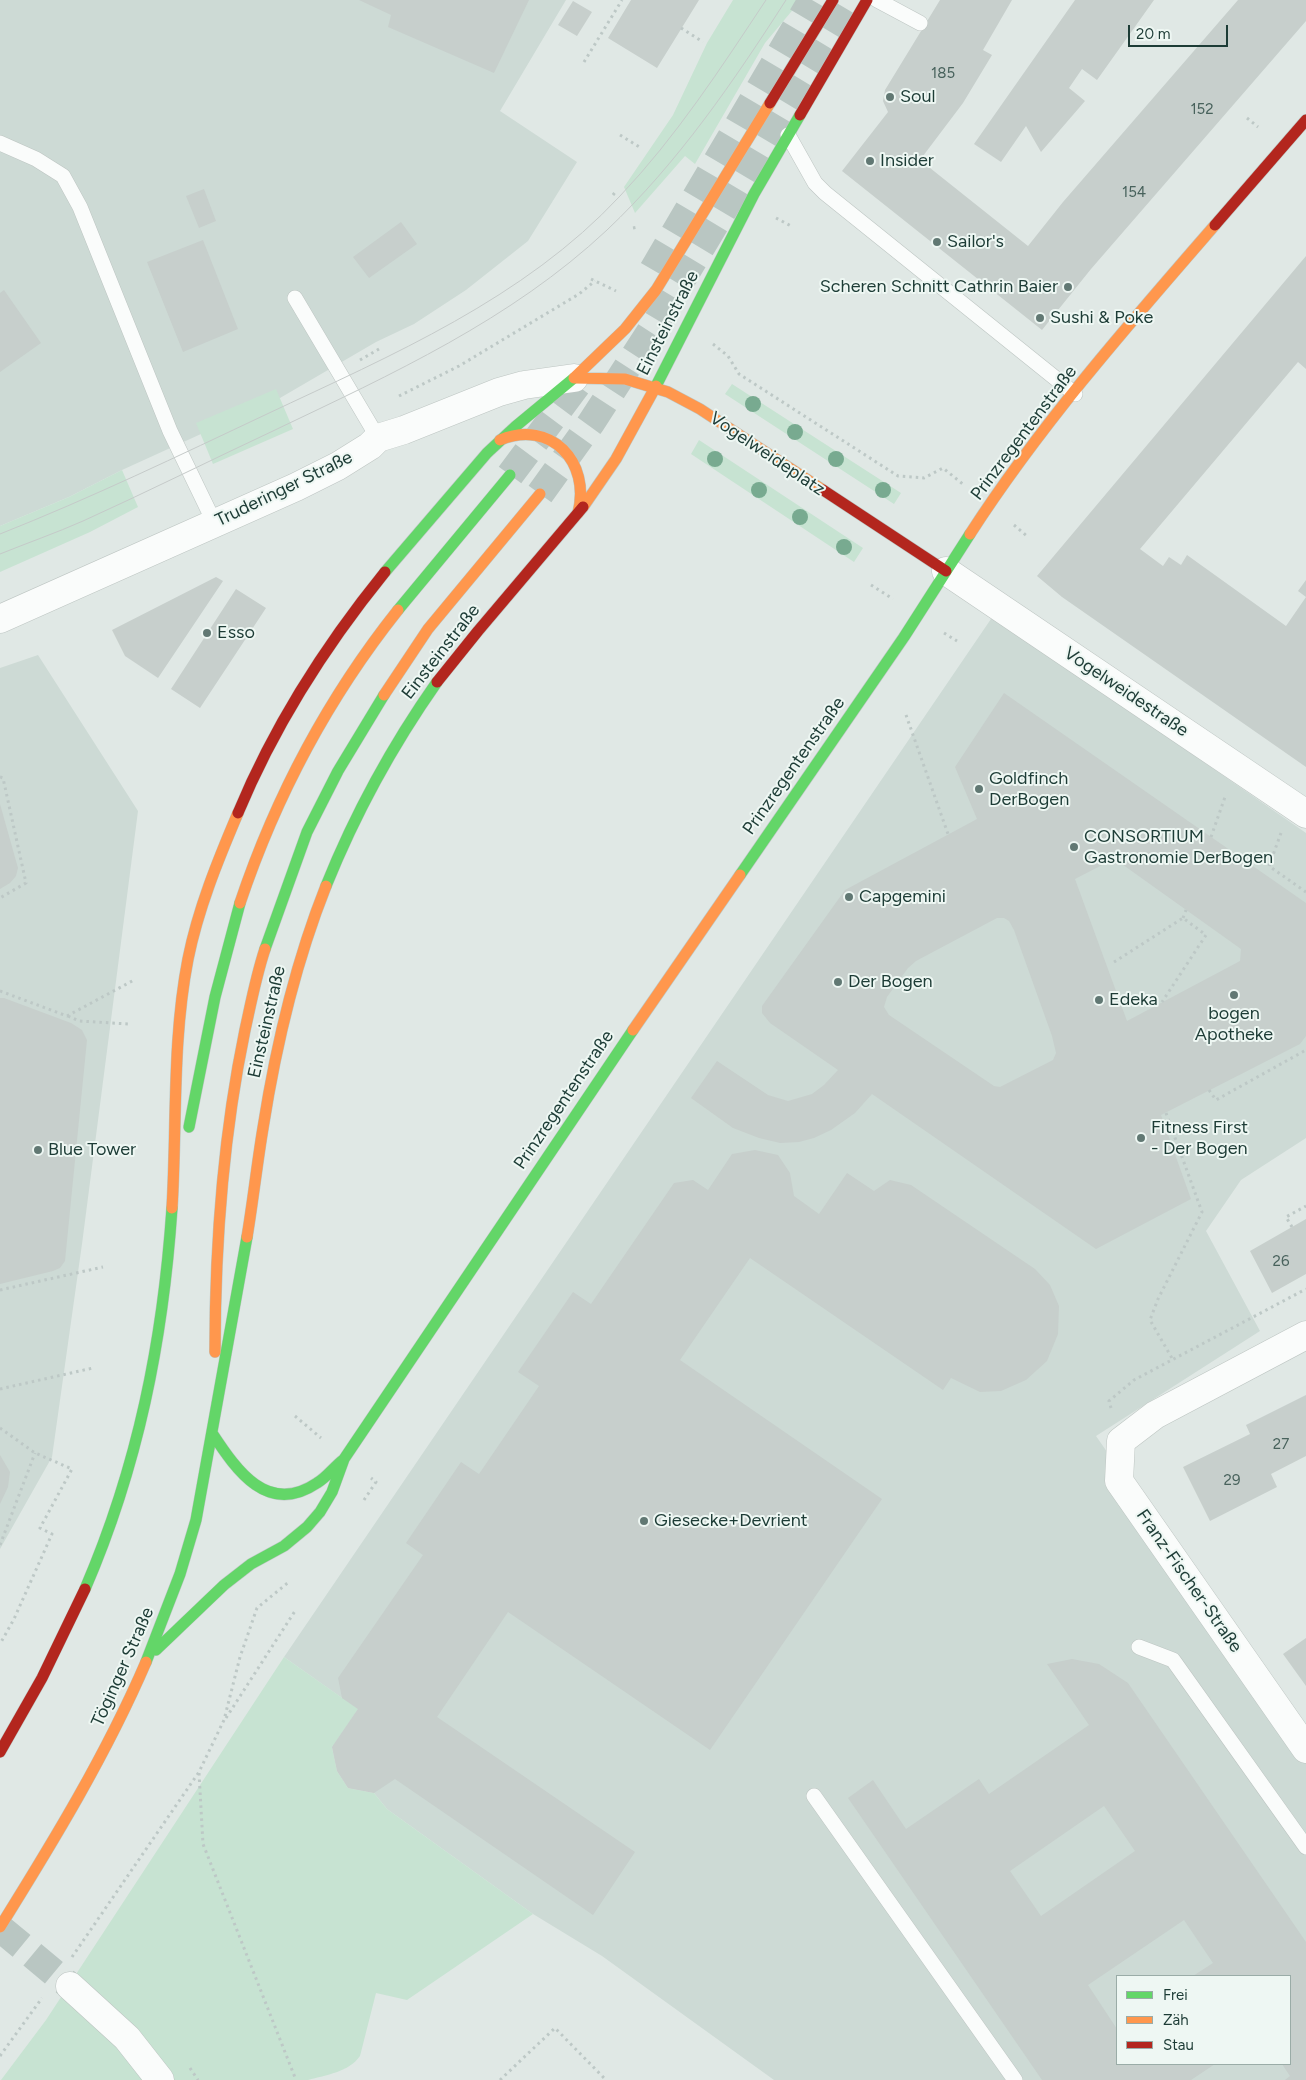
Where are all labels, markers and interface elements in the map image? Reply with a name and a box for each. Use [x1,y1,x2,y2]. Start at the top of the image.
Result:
scale bar [1131,15,1231,47]
text: 20 m [1136,25,1170,43]
house number: 185 [931,65,955,83]
place label: Soul [900,86,935,108]
marker: Soul [884,91,896,103]
house number: 152 [1190,101,1214,119]
place label: Insider [880,150,934,172]
marker: Insider [864,155,876,167]
house number: 154 [1122,184,1146,202]
place label: Sailor's [947,231,1004,253]
marker: Sailor's [931,236,943,248]
street label: Einsteinstraße [632,267,704,379]
place label: Scheren Schnitt Cathrin Baier [820,276,1058,298]
marker: Scheren Schnitt Cathrin Baier [1062,281,1074,293]
place label: Sushi & Poke [1050,307,1153,329]
marker: Sushi & Poke [1034,312,1046,324]
street label: Prinzregentenstraße [966,361,1082,505]
street label: Vogelweideplatz [705,408,829,500]
street label: Truderinger Straße [212,446,356,532]
street label: Einsteinstraße [397,600,485,704]
place label: Esso [217,622,255,644]
marker: Esso [201,627,213,639]
street label: Vogelweidestraße [1060,642,1192,742]
street label: Prinzregentenstraße [738,693,850,839]
place label: Goldfinch DerBogen [989,768,1069,811]
marker: Goldfinch DerBogen [973,783,985,795]
place label: CONSORTIUM Gastronomie DerBogen [1084,826,1273,869]
marker: CONSORTIUM Gastronomie DerBogen [1068,841,1080,853]
place label: Capgemini [859,886,946,908]
marker: Capgemini [843,891,855,903]
street label: Einsteinstraße [244,964,290,1080]
place label: Der Bogen [848,971,933,993]
marker: Der Bogen [832,976,844,988]
place label: Edeka [1109,989,1158,1011]
marker: bogen Apotheke [1228,989,1240,1001]
marker: Edeka [1093,994,1105,1006]
place label: bogen Apotheke [1195,1003,1273,1046]
street label: Prinzregentenstraße [509,1026,619,1174]
place label: Fitness First - Der Bogen [1151,1117,1248,1160]
marker: Fitness First - Der Bogen [1135,1132,1147,1144]
place label: Blue Tower [48,1139,136,1161]
marker: Blue Tower [32,1144,44,1156]
house number: 26 [1273,1253,1289,1271]
house number: 27 [1273,1436,1289,1454]
house number: 29 [1224,1472,1240,1490]
street label: Franz-Fischer-Straße [1131,1505,1247,1657]
place label: Giesecke+Devrient [654,1510,807,1532]
marker: Giesecke+Devrient [638,1515,650,1527]
street label: Töginger Straße [87,1604,159,1730]
legend [1116,1975,1291,2065]
text: Frei [1163,1986,1188,2004]
text: Zäh [1163,2011,1189,2029]
text: Stau [1163,2036,1194,2054]

